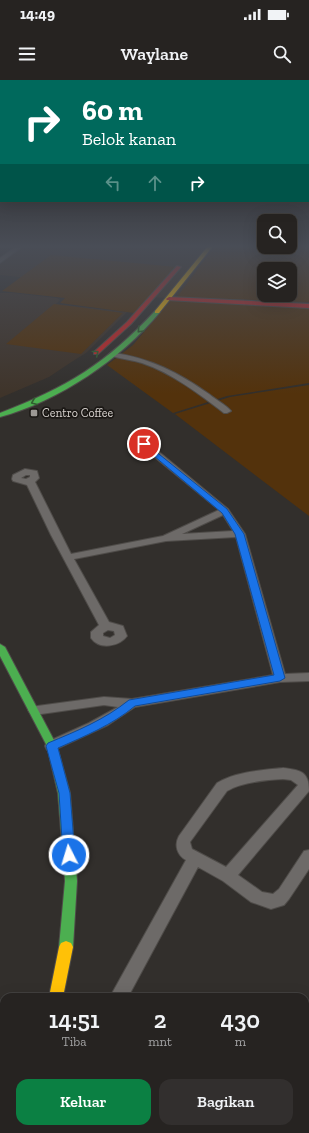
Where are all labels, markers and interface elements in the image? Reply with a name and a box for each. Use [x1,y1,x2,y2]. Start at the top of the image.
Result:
text: 14:49 [20,5,55,23]
icon: menu [16,43,38,65]
text: Waylane [121,43,188,65]
icon: search [271,43,293,65]
text: 60 m [82,94,143,127]
icon: right [16,96,68,148]
text: Belok kanan [82,128,176,150]
icon: left [102,172,124,194]
icon: ahead [144,172,166,194]
icon: right [186,172,208,194]
map controls [257,214,297,302]
button: search [257,214,297,254]
button: layers [257,262,297,302]
one-way arrow [138,325,145,333]
one-way arrow [92,351,99,358]
one-way arrow [31,398,38,406]
place label: Centro Coffee [42,406,113,420]
marker: Centro Coffee [29,408,39,418]
pin [127,427,161,461]
icon: arrive [133,433,155,455]
position arrow [48,834,90,876]
text: 14:51 [49,1005,99,1034]
text: 2 [154,1005,166,1034]
text: 430 [221,1005,260,1034]
text: Tiba [62,1034,87,1049]
text: mnt [148,1034,172,1049]
text: m [235,1034,246,1049]
button: Keluar [16,1079,151,1125]
button: Bagikan [159,1079,293,1125]

